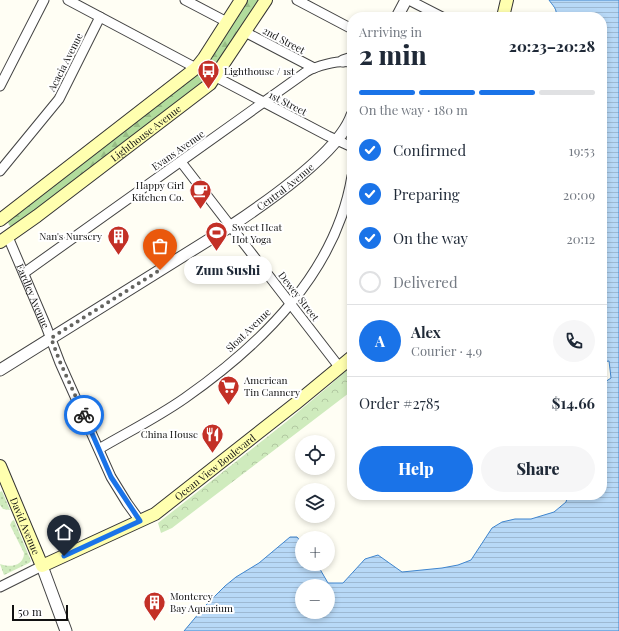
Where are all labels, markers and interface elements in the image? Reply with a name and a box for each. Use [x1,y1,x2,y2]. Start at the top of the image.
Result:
street label: 2nd Street [260,23,308,57]
text: Arriving in [359,23,422,40]
street label: Acacia Avenue [44,30,86,95]
text: 20:23–20:28 [509,36,595,56]
text: 2 min [359,37,427,72]
bus stop icon: Lighthouse / 1st [196,58,222,91]
place label: Lighthouse / 1st [224,64,295,78]
street label: 1st Street [267,87,310,119]
text: On the way · 180 m [359,101,468,118]
street label: Lighthouse Avenue [108,102,184,165]
street label: Evans Avenue [149,127,207,173]
icon: check [359,139,381,161]
text: Confirmed [393,140,466,160]
text: 19:53 [569,142,595,159]
street label: Central Avenue [254,160,317,214]
place label: Happy Girl Kitchen Co. [132,178,184,204]
cafe icon: Happy Girl Kitchen Co. [187,178,213,211]
icon: check [359,183,381,205]
text: Preparing [393,184,460,204]
text: 20:09 [563,186,595,203]
sports icon: Sweet Heat Hot Yoga [204,220,230,253]
place label: Sweet Heat Hot Yoga [232,220,282,246]
building icon: Nan's Nursery [105,223,131,256]
icon: check [359,227,381,249]
text: On the way [393,228,468,248]
place label: Nan's Nursery [39,229,102,243]
pin [143,229,177,270]
text: 20:12 [566,230,595,247]
icon: bag [149,235,171,257]
callout: Zum Sushi [184,256,272,284]
street label: Eardley Avenue [13,261,53,330]
text: Zum Sushi [196,261,260,278]
street label: Dewey Street [275,268,323,324]
text: Delivered [393,272,458,292]
street label: Sloat Avenue [223,305,273,355]
button: phone [553,320,595,362]
text: Alex [411,322,441,342]
text: A [375,331,385,351]
text: Courier · 4.9 [411,342,482,359]
supermarket icon: American Tin Cannery [215,373,241,406]
place label: American Tin Cannery [243,373,300,399]
text: Order #2785 [359,393,440,413]
text: $14.66 [552,393,595,413]
courier [64,395,104,435]
icon: bike [73,404,95,426]
restaurant icon: China House [200,421,226,454]
place label: China House [141,427,198,441]
street label: Ocean View Boulevard [171,431,259,503]
map controls [295,435,335,619]
button: locate [295,435,335,475]
button: Help [359,446,473,492]
button: Share [481,446,595,492]
button: layers [295,483,335,523]
street label: David Avenue [7,495,43,557]
pin [47,515,81,556]
icon: home [53,521,75,543]
button: + [295,531,335,571]
button: − [295,579,335,619]
building icon: Monterey Bay Aquarium [141,589,167,622]
place label: Monterey Bay Aquarium [170,589,233,615]
scale bar [12,603,68,622]
text: 50 m [18,604,42,619]

